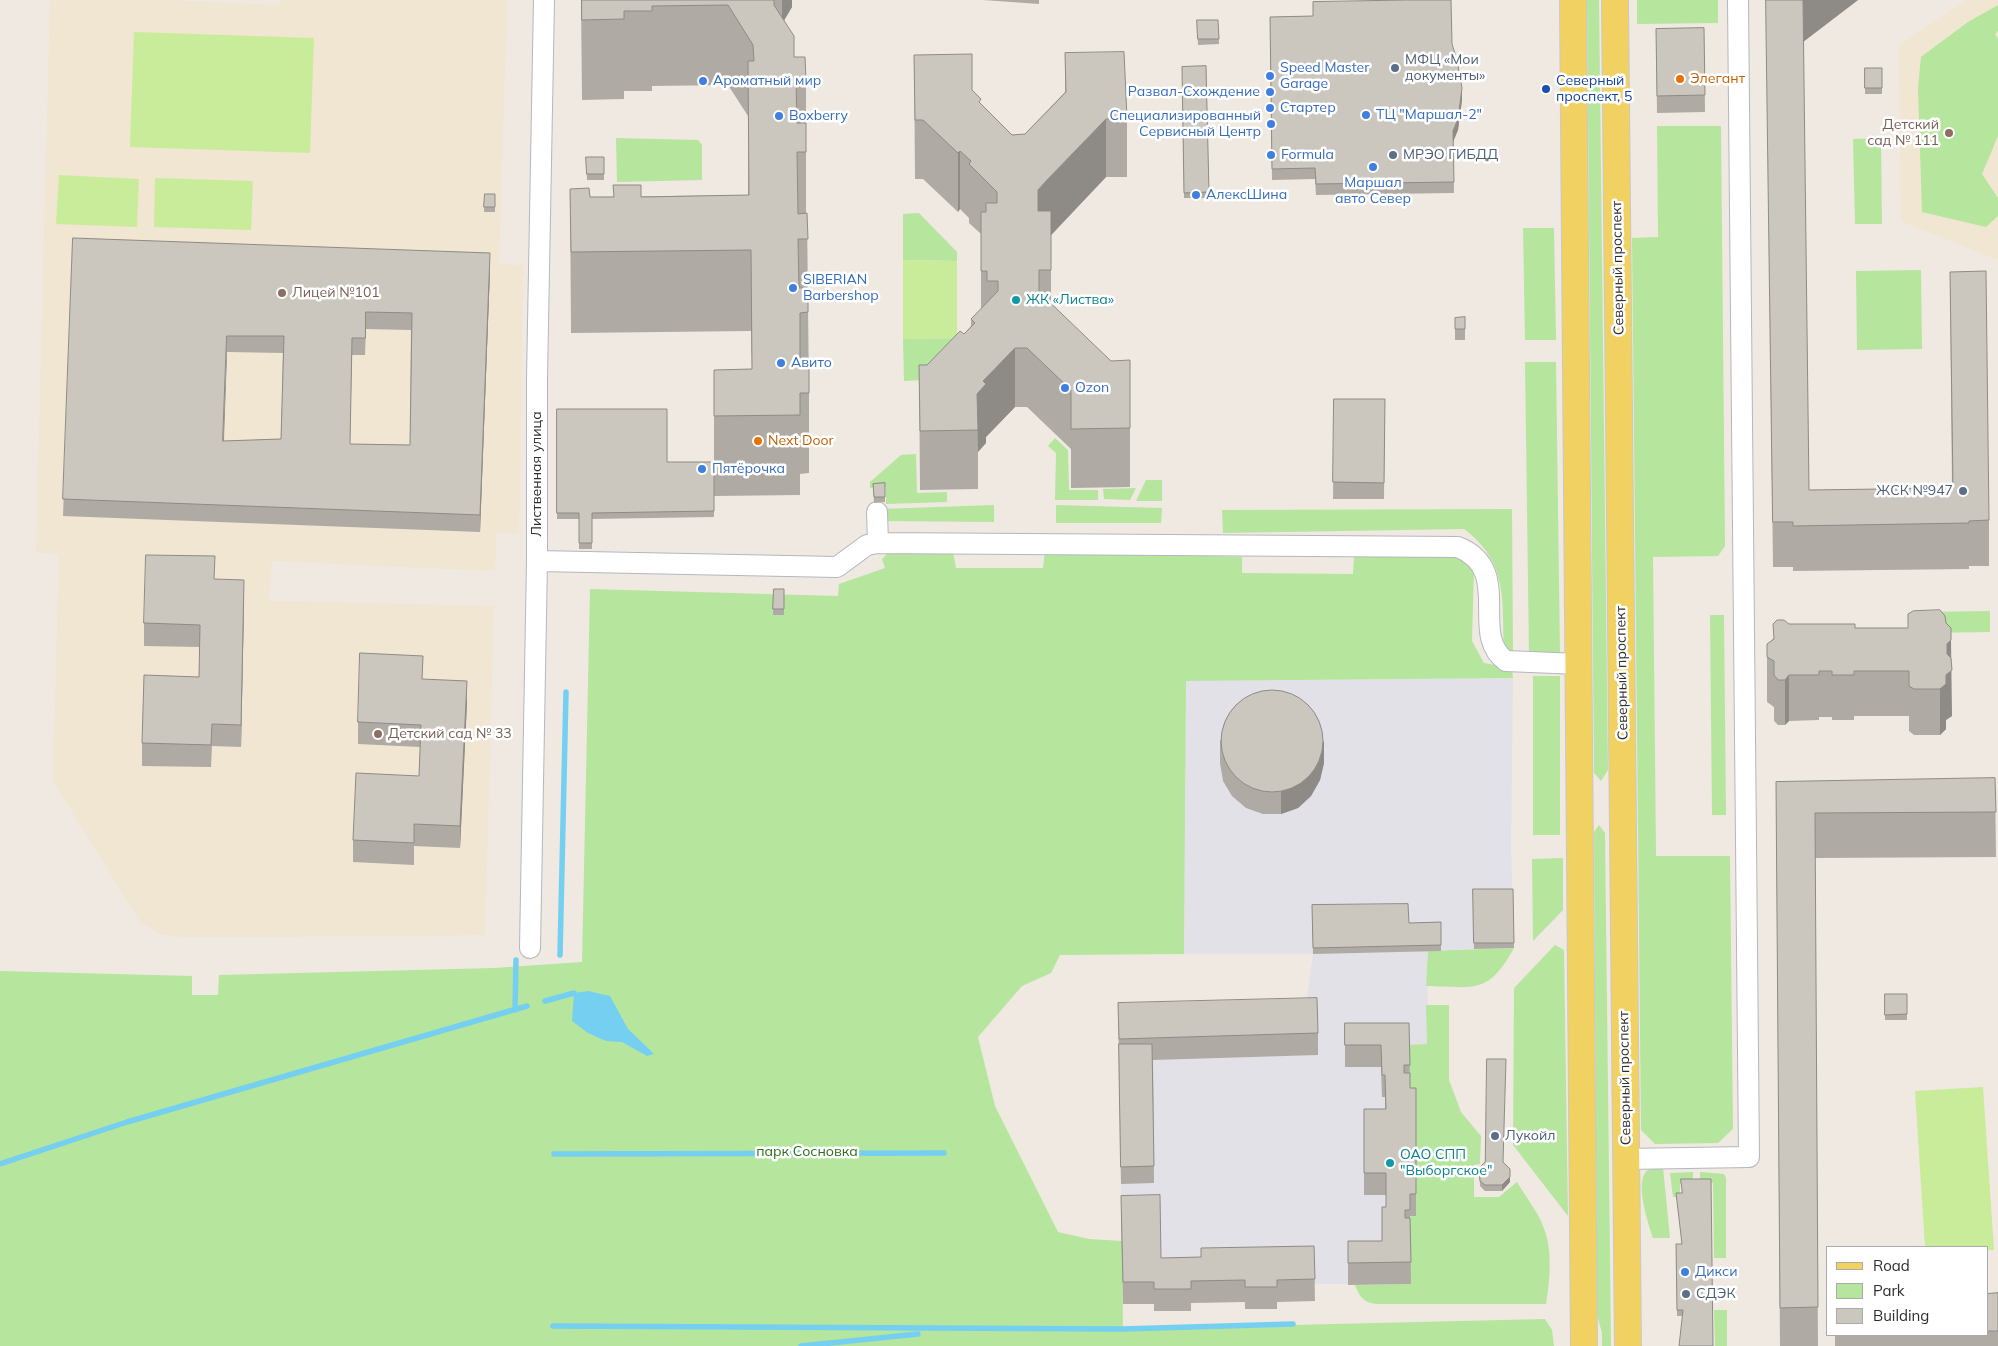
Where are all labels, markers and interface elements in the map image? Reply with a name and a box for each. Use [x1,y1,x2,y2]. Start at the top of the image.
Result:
place label: МФЦ «Мои документы» [1405,52,1485,84]
place label: Speed Master Garage [1280,60,1369,92]
marker: МФЦ «Мои документы» [1389,62,1401,74]
marker: Speed Master Garage [1264,70,1276,82]
place label: Элегант [1690,71,1745,87]
place label: Ароматный мир [713,73,821,89]
place label: Северный проспект, 5 [1556,73,1632,105]
marker: Элегант [1674,73,1686,85]
marker: Ароматный мир [697,75,709,87]
marker: Северный проспект, 5 [1540,83,1552,95]
place label: Развал-Схождение [1128,84,1260,100]
marker: Развал-Схождение [1264,86,1276,98]
place label: Стартер [1280,100,1336,116]
marker: Стартер [1264,102,1276,114]
place label: ТЦ "Маршал-2" [1376,107,1482,123]
place label: Boxberry [789,108,848,124]
place label: Специализированный Сервисный Центр [1109,108,1261,140]
marker: ТЦ "Маршал-2" [1360,109,1372,121]
marker: Boxberry [773,110,785,122]
place label: Детский сад № 111 [1867,117,1939,150]
marker: Специализированный Сервисный Центр [1265,118,1277,130]
marker: Детский сад № 111 [1943,127,1955,139]
place label: Formula [1281,147,1334,163]
place label: МРЭО ГИБДД [1403,147,1498,163]
marker: Formula [1265,149,1277,161]
marker: МРЭО ГИБДД [1387,149,1399,161]
marker: Маршал авто Север [1367,161,1379,173]
place label: Маршал авто Север [1335,175,1411,208]
place label: АлексШина [1206,187,1287,203]
marker: АлексШина [1190,189,1202,201]
street label: Северный проспект [1608,201,1628,335]
place label: SIBERIAN Barbershop [803,272,879,304]
marker: SIBERIAN Barbershop [787,282,799,294]
place label: Лицей №101 [292,285,380,301]
marker: Лицей №101 [276,287,288,299]
place label: ЖК «Листва» [1026,292,1114,308]
marker: ЖК «Листва» [1010,294,1022,306]
place label: Авито [791,355,832,371]
marker: Авито [775,357,787,369]
place label: Ozon [1075,380,1109,396]
marker: Ozon [1059,382,1071,394]
street label: Лиственная улица [529,411,545,537]
place label: Next Door [768,433,834,449]
marker: Next Door [752,435,764,447]
place label: Пятёрочка [712,461,785,477]
marker: Пятёрочка [696,463,708,475]
place label: ЖСК №947 [1876,483,1953,499]
marker: ЖСК №947 [1957,485,1969,497]
street label: Северный проспект [1612,606,1632,740]
place label: Детский сад № 33 [388,726,512,742]
marker: Детский сад № 33 [372,728,384,740]
street label: Северный проспект [1615,1011,1635,1145]
place label: Лукойл [1505,1128,1555,1144]
marker: Лукойл [1489,1130,1501,1142]
park label: парк Сосновка [756,1144,858,1160]
place label: ОАО СПП "Выборгское" [1400,1147,1492,1180]
marker: ОАО СПП "Выборгское" [1384,1157,1396,1169]
legend [1826,1246,1988,1336]
text: Road [1873,1256,1910,1275]
place label: Дикси [1695,1264,1737,1280]
marker: Дикси [1679,1266,1691,1278]
text: Park [1873,1281,1905,1300]
place label: СДЭК [1696,1286,1736,1302]
marker: СДЭК [1680,1288,1692,1300]
text: Building [1873,1306,1929,1325]

